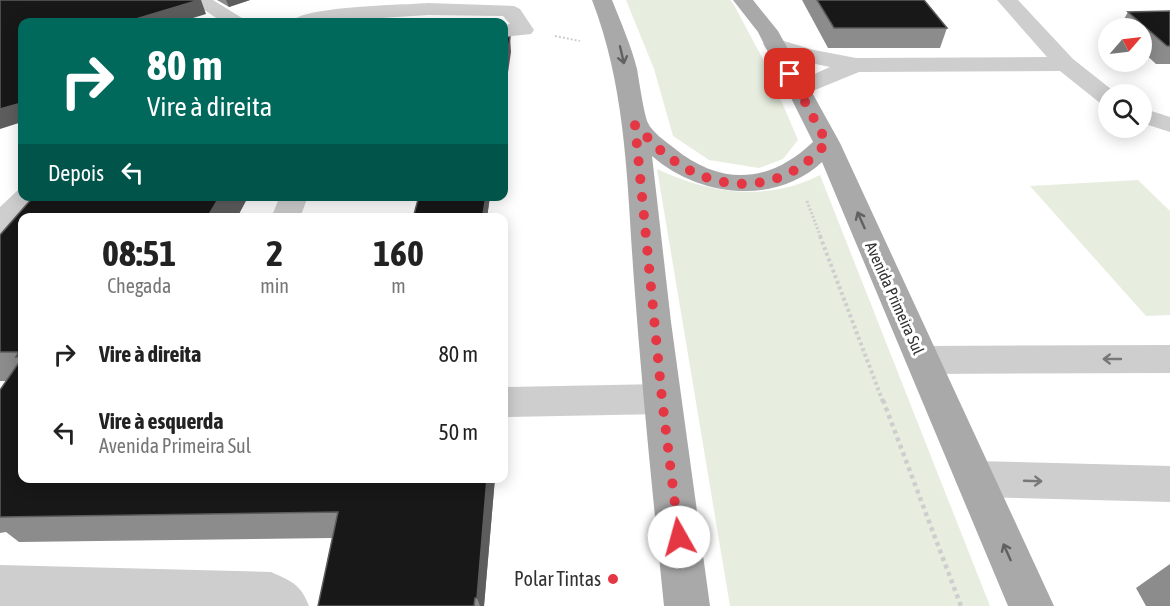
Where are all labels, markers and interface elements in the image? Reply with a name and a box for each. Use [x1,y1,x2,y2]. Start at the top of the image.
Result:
north arrow [1098,18,1152,72]
map controls [1098,18,1152,138]
text: 80 m [147,41,222,89]
icon: right [48,42,126,120]
one-way arrow [617,45,628,64]
pin [764,48,815,99]
icon: arrive [773,57,806,90]
button: search [1098,84,1152,138]
text: Vire à direita [147,91,272,122]
icon: left [116,156,149,189]
text: Depois [48,160,104,186]
one-way arrow [855,212,866,230]
text: 08:51 [102,232,176,274]
text: 2 [266,232,283,274]
text: 160 [373,232,424,274]
street label: Avenida Primeira Sul [862,239,928,358]
text: Chegada [107,274,171,297]
text: min [260,274,289,297]
text: m [391,274,406,297]
icon: right [48,338,81,371]
text: Vire à direita [99,341,201,367]
text: 80 m [438,341,478,367]
one-way arrow [1102,354,1122,365]
text: Vire à esquerda [99,408,224,434]
icon: left [48,416,81,449]
text: 50 m [438,419,478,445]
text: Avenida Primeira Sul [99,434,251,457]
one-way arrow [1023,475,1043,486]
position arrow [647,505,711,569]
one-way arrow [1001,544,1012,562]
place label: Polar Tintas [514,567,601,590]
marker: Polar Tintas [606,572,620,586]

